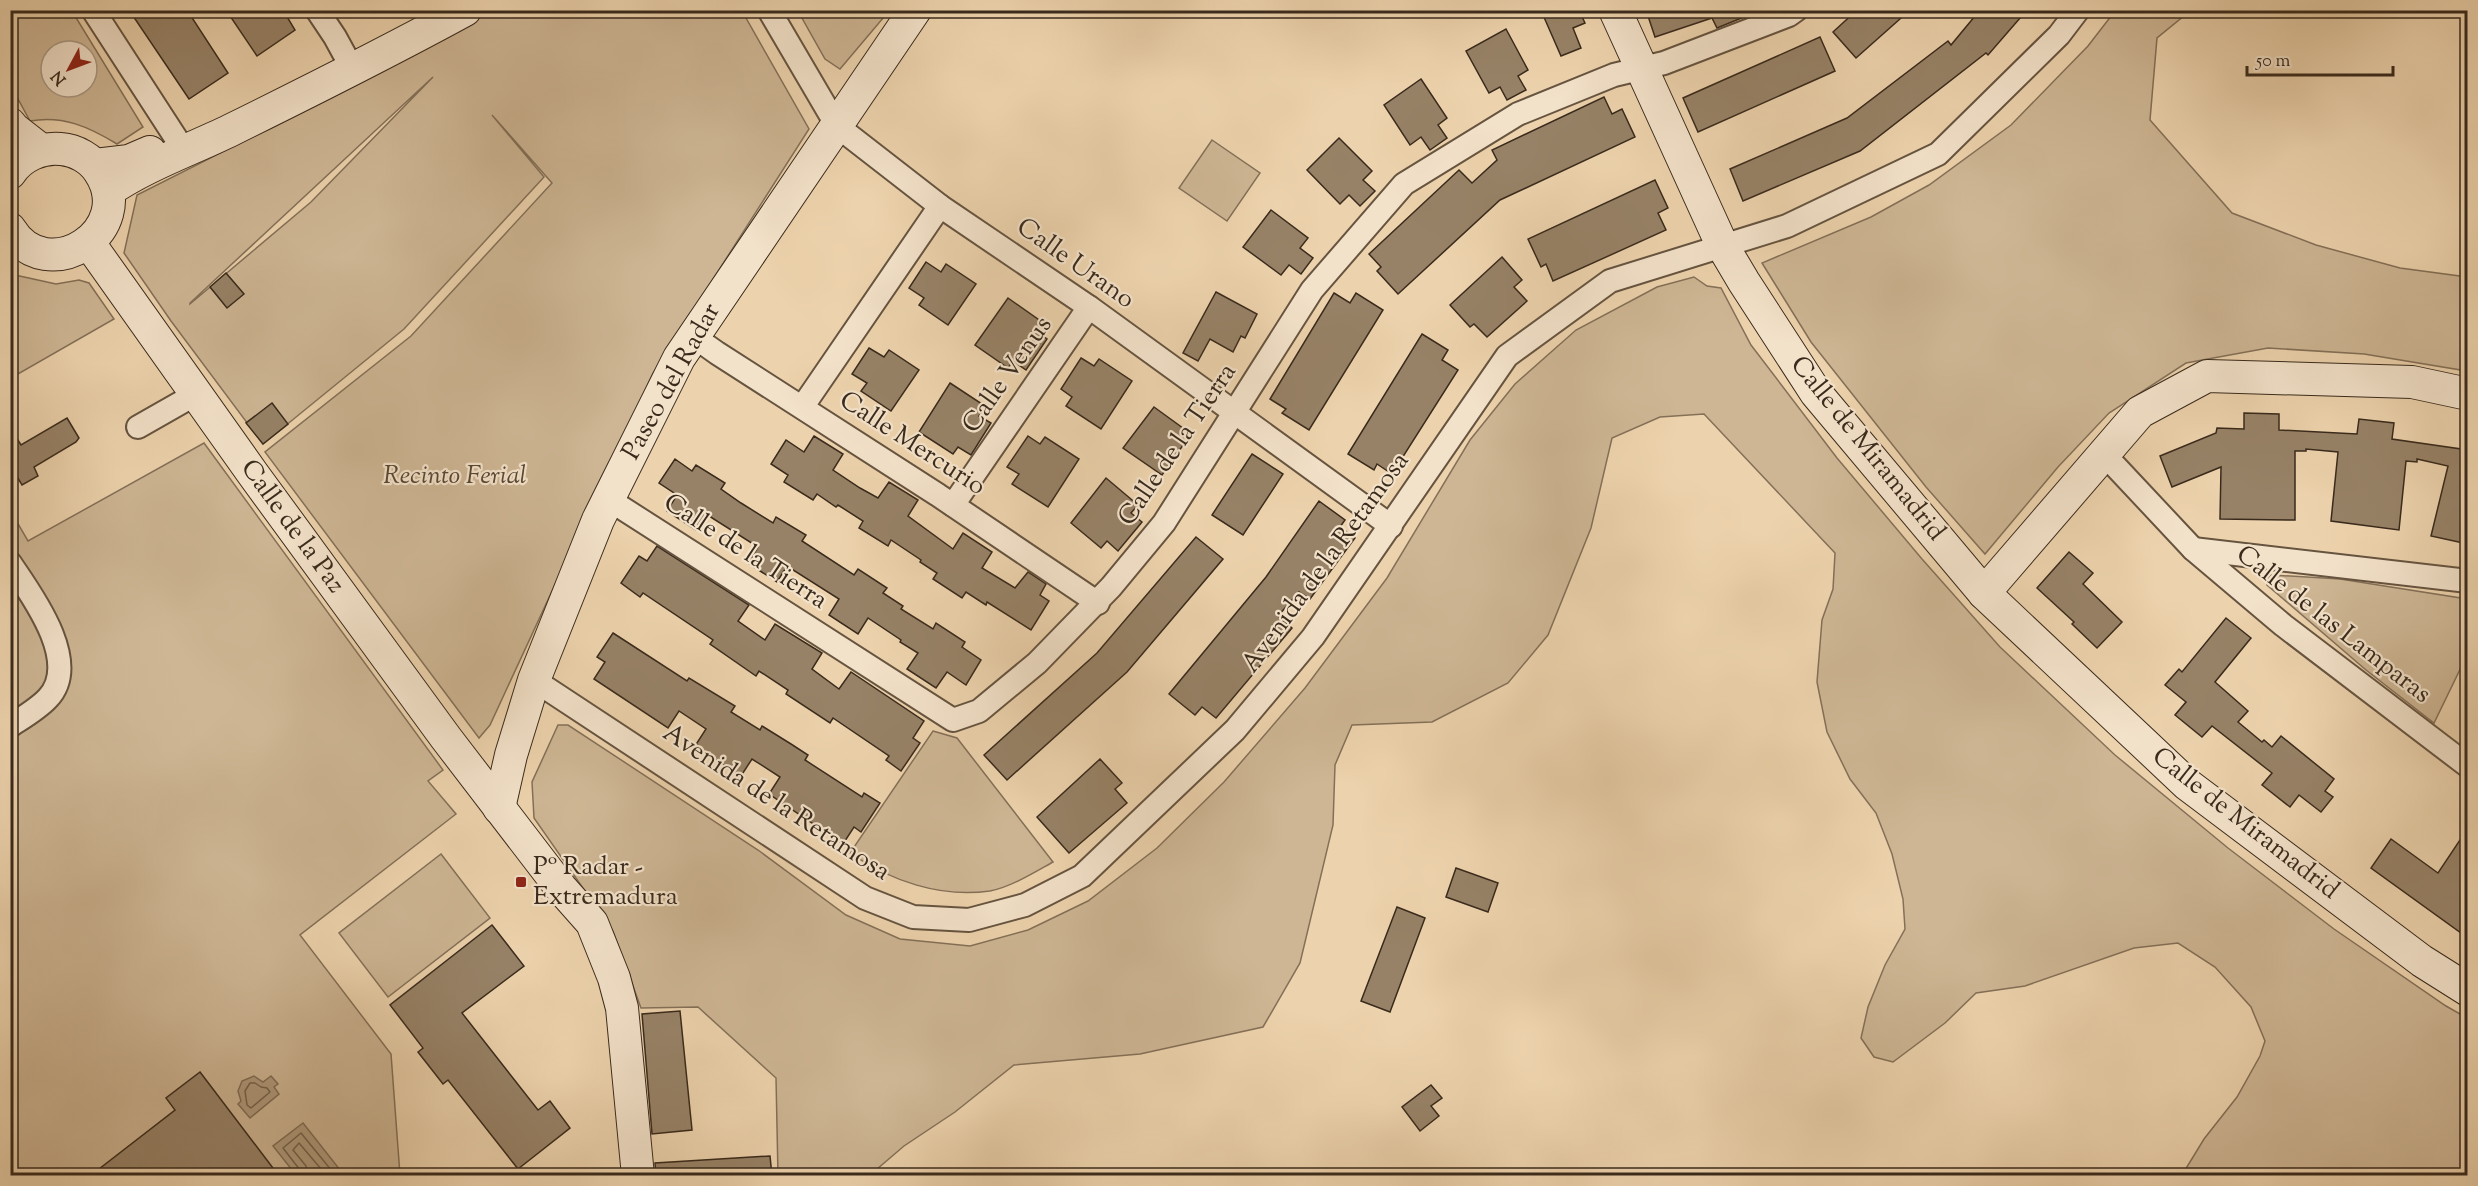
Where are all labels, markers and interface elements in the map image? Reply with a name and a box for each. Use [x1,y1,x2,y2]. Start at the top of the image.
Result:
north arrow [39,39,99,99]
scale bar [2247,39,2392,77]
text: 50 m [2255,49,2291,75]
text: N [47,65,72,90]
street label: Calle Urano [1008,210,1142,318]
street label: Paseo del Radar [614,297,730,467]
street label: Calle Venus [954,309,1062,441]
street label: Calle de Miramadrid [1781,348,1954,550]
street label: Calle de la Tierra [1110,356,1246,534]
street label: Calle Mercurio [832,383,992,505]
street label: Avenida de la Retamosa [1233,445,1419,681]
street label: Calle de la Paz [231,452,353,602]
park label: Recinto Ferial [383,458,527,495]
street label: Calle de la Tierra [656,485,834,619]
street label: Calle de las Lamparas [2228,537,2438,713]
street label: Avenida de la Retamosa [655,715,897,891]
street label: Calle de Miramadrid [2144,739,2347,909]
place label: Pº Radar - Extremadura [533,849,678,916]
marker: Pº Radar - Extremadura [514,875,528,889]

